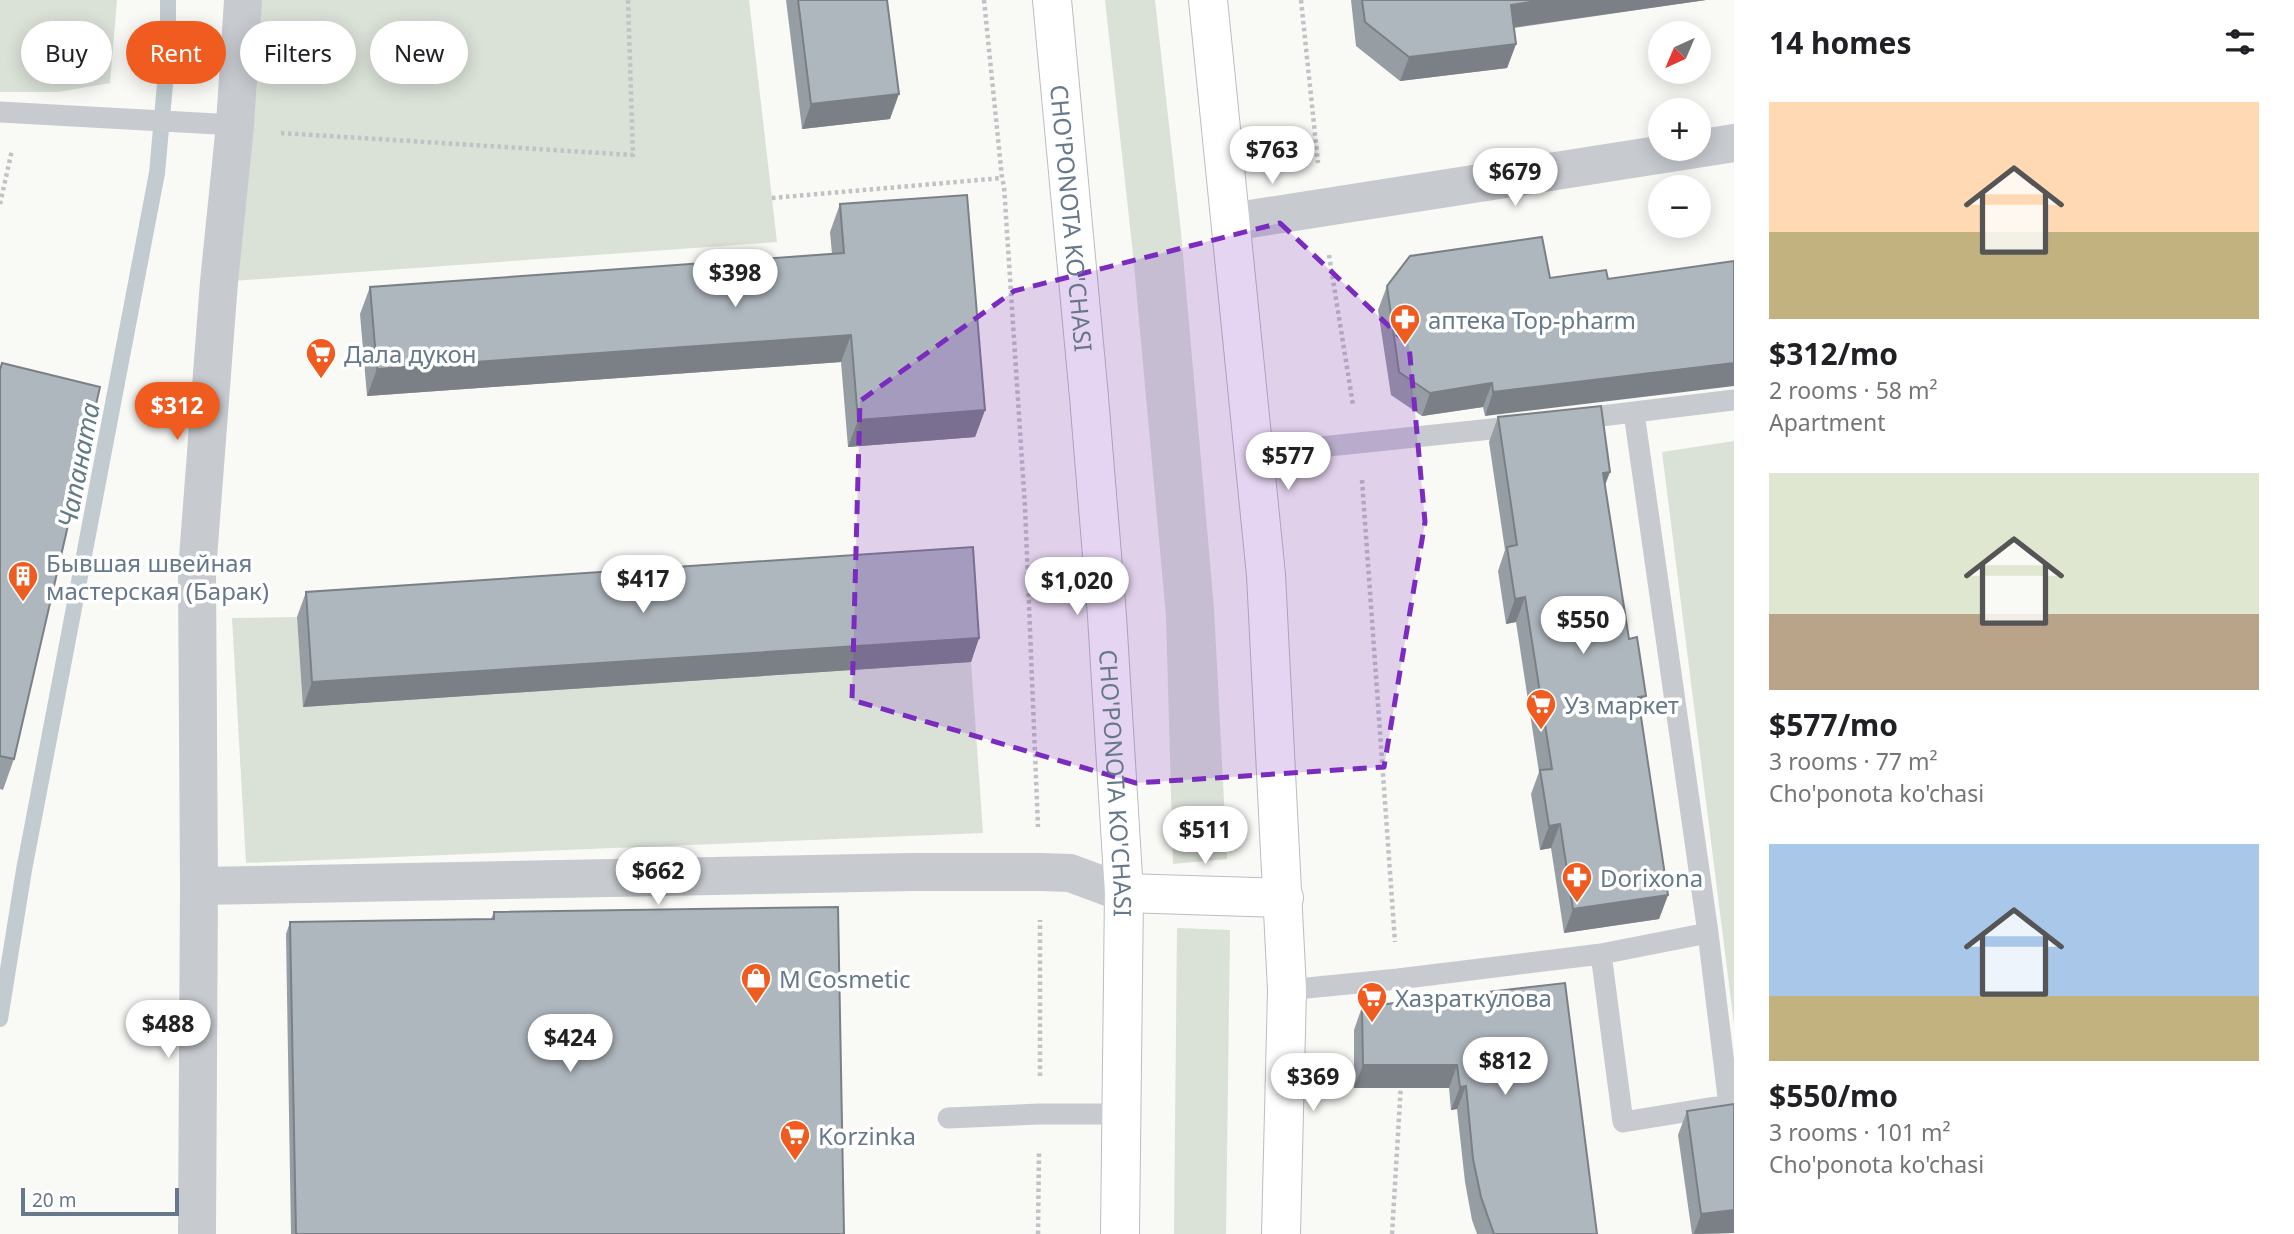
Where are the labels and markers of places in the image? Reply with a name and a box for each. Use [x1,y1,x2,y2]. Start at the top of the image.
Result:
pin: $763 [1231,127,1313,186]
pin: $679 [1474,148,1556,208]
pin: $398 [694,250,776,309]
pharmacy icon: аптека Top-pharm [1388,302,1422,346]
place label: аптека Top-pharm [1428,303,1636,336]
supermarket icon: Дала дукон [304,336,338,380]
place label: Дала дукон [344,337,477,370]
pin: $312 [136,382,218,442]
pin: $577 [1247,433,1329,492]
place label: Бывшая швейная мастерская (Барак) [46,546,269,607]
pin: $417 [602,556,684,615]
pin: $1,020 [1020,558,1134,617]
building icon: Бывшая швейная мастерская (Барак) [6,559,40,603]
pin: $550 [1542,596,1624,656]
supermarket icon: Уз маркет [1524,687,1558,731]
place label: Уз маркет [1564,688,1679,721]
pin: $511 [1164,806,1246,866]
pin: $662 [617,848,699,907]
pharmacy icon: Dorixona [1560,860,1594,904]
place label: Dorixona [1600,861,1703,894]
shop icon: M Cosmetic [739,961,773,1005]
place label: M Cosmetic [779,962,911,995]
supermarket icon: Хазраткулова [1355,980,1389,1024]
place label: Хазраткулова [1395,981,1552,1014]
pin: $488 [127,1000,209,1060]
pin: $424 [529,1014,611,1074]
pin: $812 [1464,1038,1546,1097]
pin: $369 [1272,1054,1354,1113]
supermarket icon: Korzinka [778,1118,812,1162]
place label: Korzinka [818,1119,916,1152]

